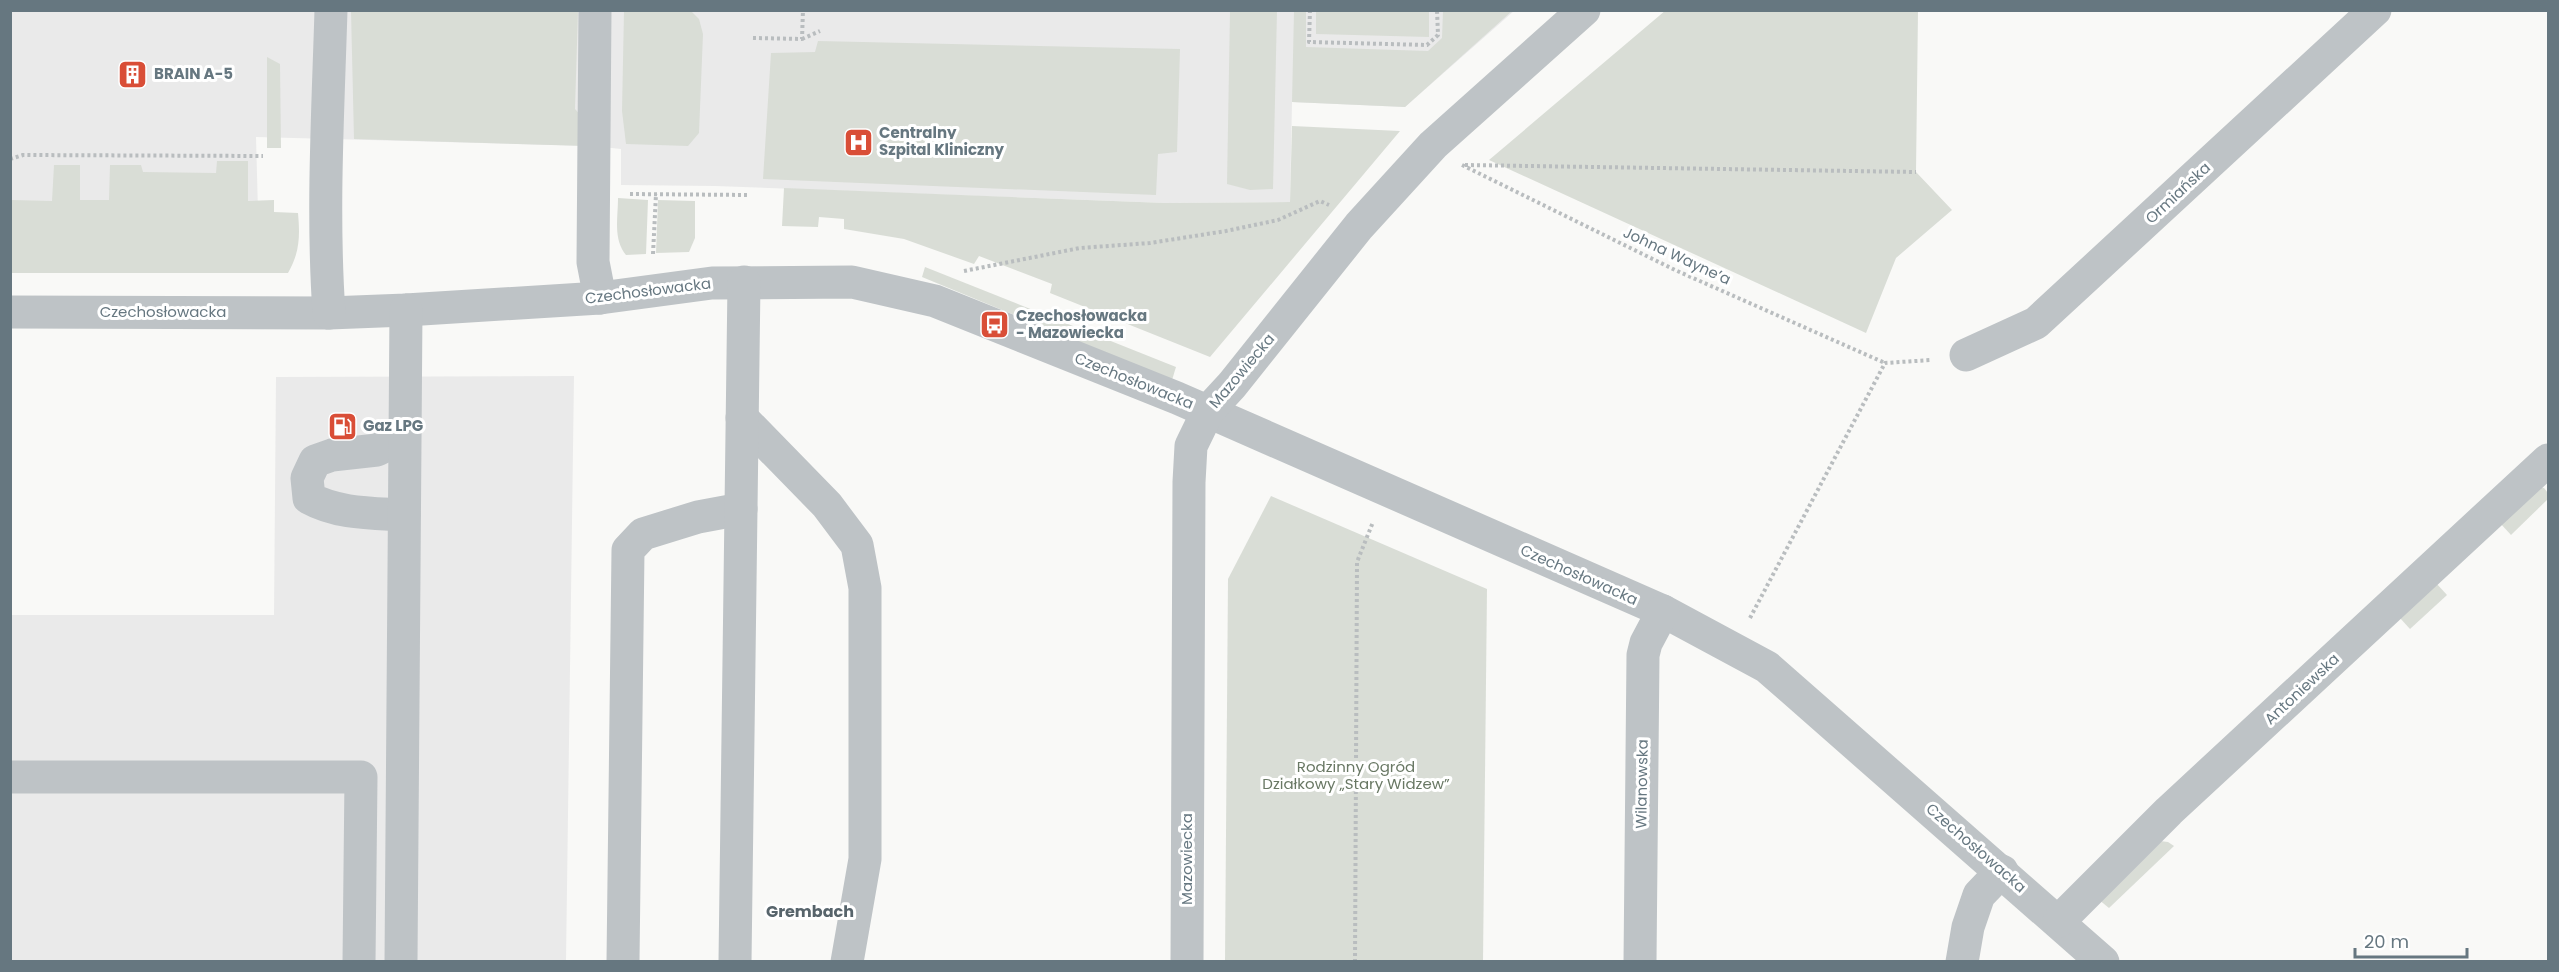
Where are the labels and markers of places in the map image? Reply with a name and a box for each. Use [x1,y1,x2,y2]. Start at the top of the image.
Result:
building icon: BRAIN A-5 [117,58,149,90]
place label: BRAIN A-5 [154,63,233,84]
place label: Centralny Szpital Kliniczny [879,122,1005,160]
hospital icon: Centralny Szpital Kliniczny [842,126,874,158]
place label: Czechosłowacka - Mazowiecka [1016,305,1147,343]
bus stop icon: Czechosłowacka - Mazowiecka [979,309,1011,341]
fuel station icon: Gaz LPG [326,410,358,442]
place label: Gaz LPG [363,415,423,436]

